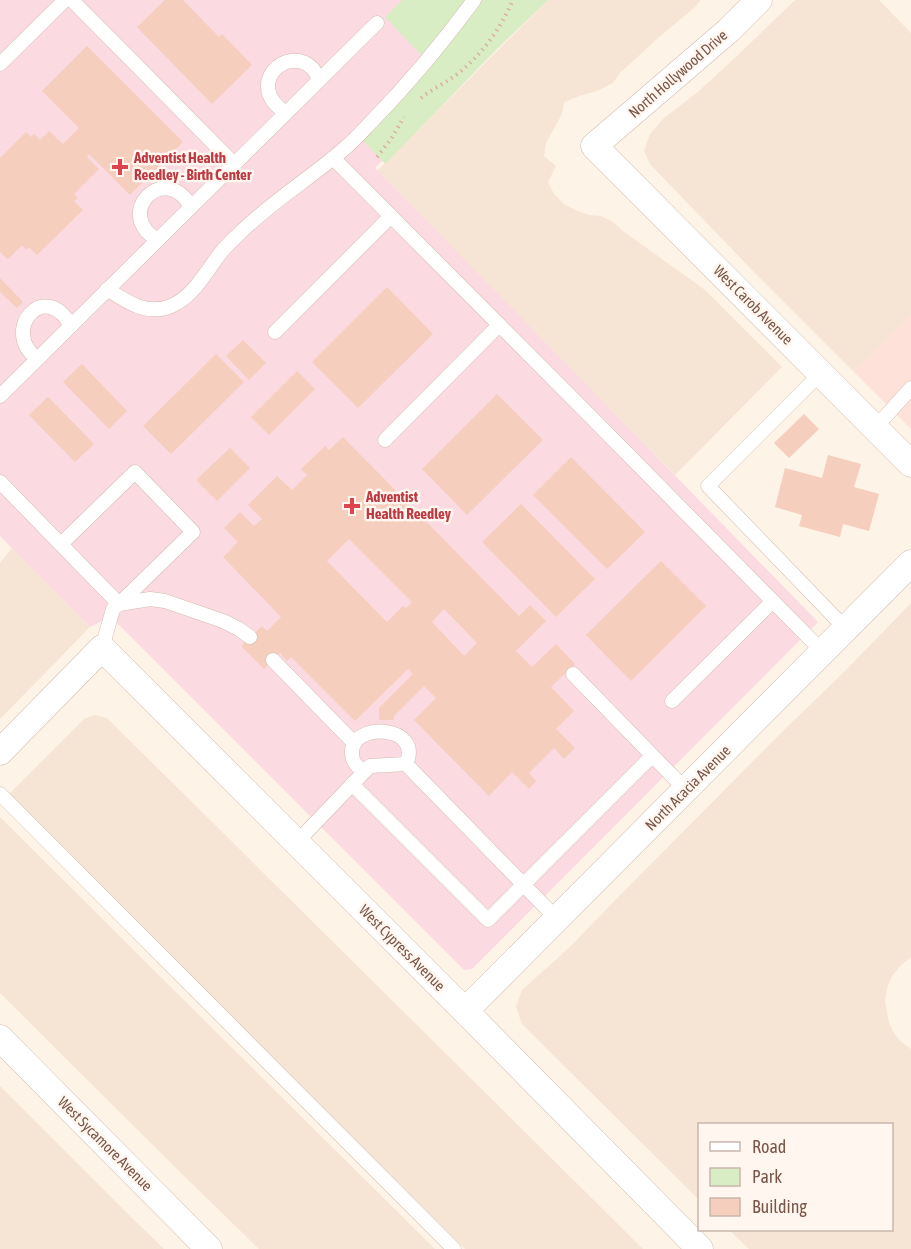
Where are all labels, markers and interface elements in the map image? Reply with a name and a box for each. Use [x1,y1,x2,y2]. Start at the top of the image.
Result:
street label: North Hollywood Drive [625,26,730,121]
place label: Adventist Health Reedley - Birth Center [133,149,252,183]
marker: Adventist Health Reedley - Birth Center [111,158,129,176]
street label: West Carob Avenue [710,262,797,348]
place label: Adventist Health Reedley [365,488,452,522]
marker: Adventist Health Reedley [343,497,361,515]
street label: North Acacia Avenue [642,741,734,834]
street label: West Cypress Avenue [356,901,449,994]
street label: West Sycamore Avenue [55,1093,156,1194]
legend [698,1123,893,1231]
text: Road [752,1136,786,1157]
text: Park [752,1166,782,1187]
text: Building [752,1196,807,1217]

